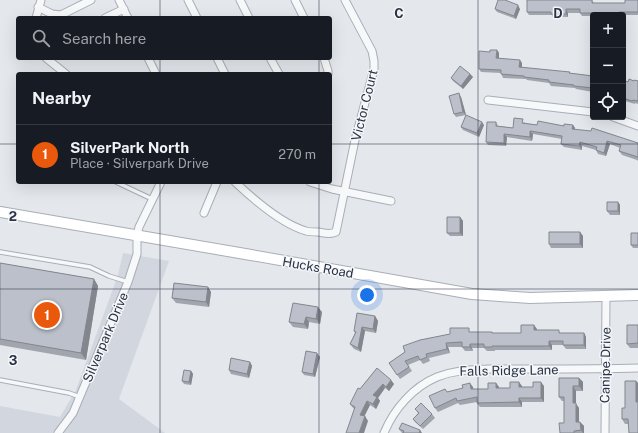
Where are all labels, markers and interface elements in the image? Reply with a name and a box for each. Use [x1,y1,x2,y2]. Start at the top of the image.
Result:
text: C [394,6,404,21]
text: D [553,6,563,21]
map controls [590,12,626,120]
button: + [590,12,626,48]
search box [16,16,332,60]
icon: search [30,27,52,49]
text: Search here [62,30,146,47]
button: − [590,48,626,84]
street label: Victor Court [348,68,381,142]
button: locate [590,84,626,120]
text: Nearby [32,88,91,108]
text: SilverPark North [70,139,189,156]
text: 1 [42,147,48,162]
text: 270 m [278,147,316,162]
text: Place · Silverpark Drive [70,156,209,171]
text: 2 [9,209,17,224]
street label: Hucks Road [281,254,355,281]
your location [357,285,377,305]
street label: Silverpark Drive [80,290,131,384]
pin: 1 [34,300,60,330]
street label: Canipe Drive [597,327,614,403]
text: 3 [9,353,18,368]
street label: Falls Ridge Lane [459,362,559,379]

